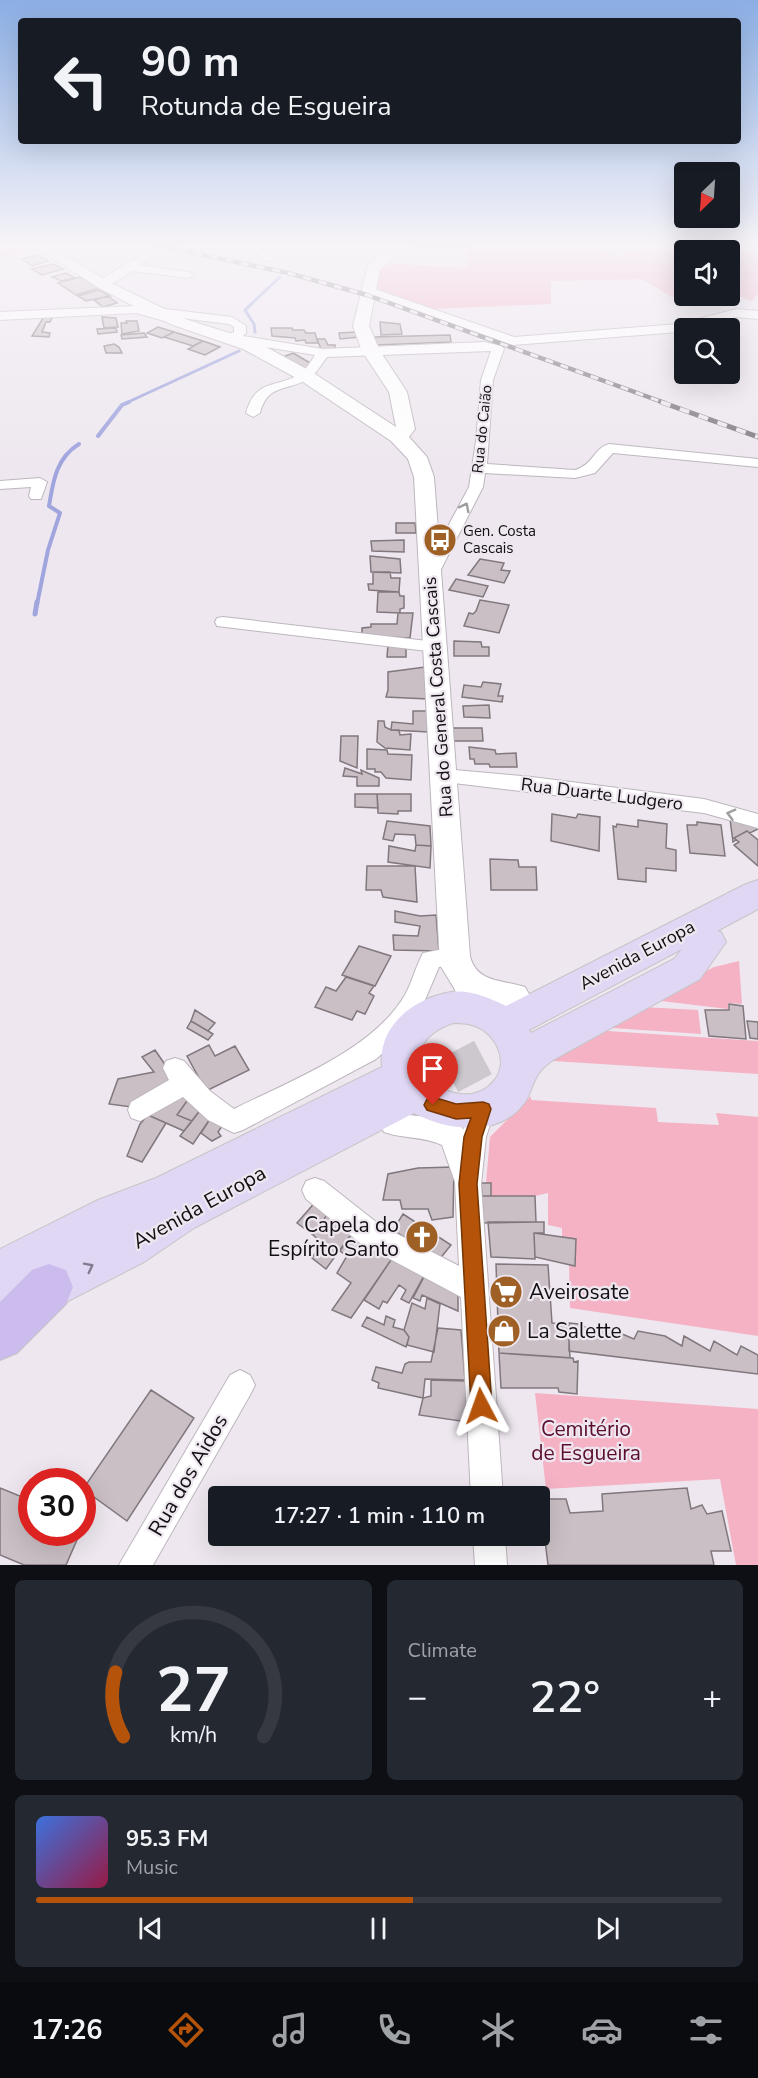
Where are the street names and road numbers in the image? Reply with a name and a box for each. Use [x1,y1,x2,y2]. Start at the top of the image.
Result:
street label: Rua do Caião [467,384,497,474]
street label: Rua do General Costa Cascais [418,576,458,818]
street label: Rua Duarte Ludgero [520,772,684,816]
street label: Avenida Europa [575,915,699,995]
street label: Avenida Europa [127,1159,271,1255]
street label: Rua dos Aidos [142,1409,234,1541]

